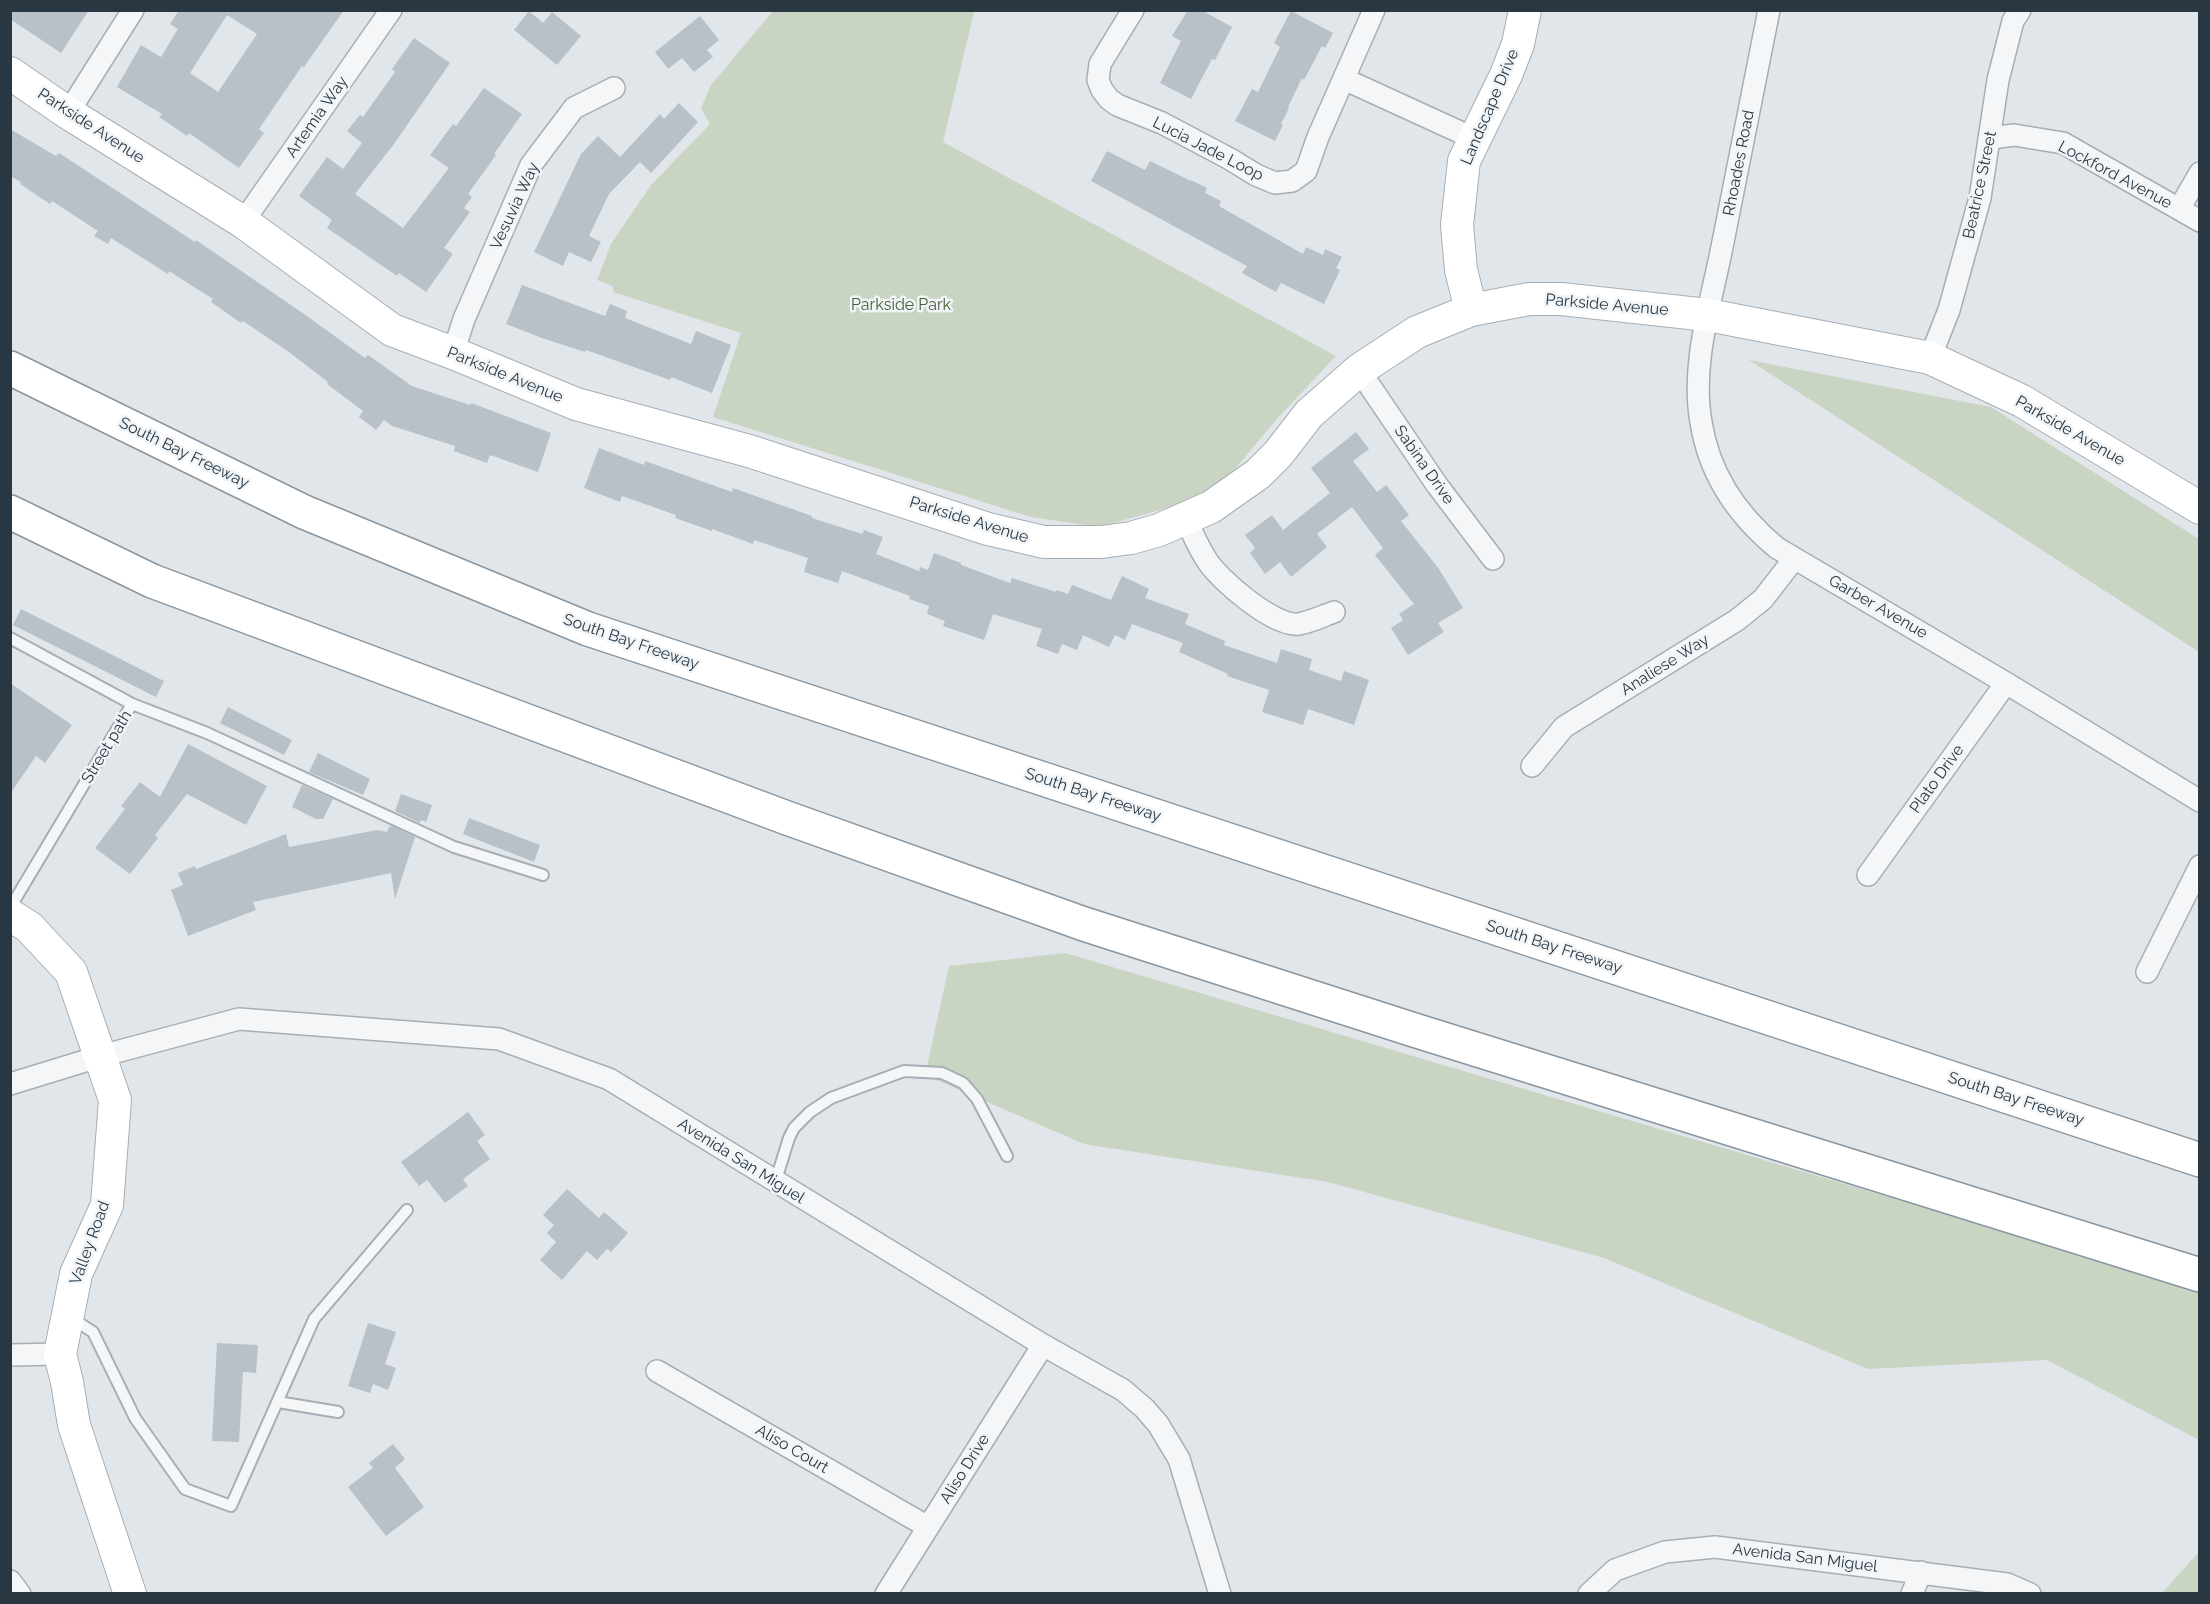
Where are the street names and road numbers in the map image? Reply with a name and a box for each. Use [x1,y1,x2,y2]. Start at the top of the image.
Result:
street label: Landscape Drive [1457,46,1523,168]
street label: Artemia Way [282,73,352,161]
street label: Parkside Avenue [34,84,148,168]
street label: Rhoades Road [1719,108,1759,218]
street label: Lucia Jade Loop [1149,113,1267,185]
street label: Beatrice Street [1959,129,2001,241]
street label: Lockford Avenue [2055,137,2175,213]
street label: Vesuvia Way [486,159,544,253]
street label: Parkside Avenue [1545,290,1669,320]
street label: Parkside Avenue [444,343,566,407]
street label: Parkside Avenue [2012,392,2128,470]
street label: South Bay Freeway [116,413,252,493]
street label: Sabina Drive [1390,422,1458,508]
street label: Parkside Avenue [907,493,1031,547]
street label: Garber Avenue [1825,571,1931,643]
street label: South Bay Freeway [561,610,701,674]
street label: Analiese Way [1617,630,1713,700]
street label: Street path [78,707,136,787]
street label: Plato Drive [1906,741,1968,817]
street label: South Bay Freeway [1022,764,1164,826]
street label: South Bay Freeway [1483,916,1625,978]
street label: South Bay Freeway [1945,1068,2087,1130]
street label: Avenida San Miguel [674,1114,808,1208]
street label: Valley Road [66,1198,114,1288]
street label: Aliso Court [752,1420,832,1478]
street label: Aliso Drive [936,1431,994,1507]
street label: Avenida San Miguel [1731,1540,1879,1576]

